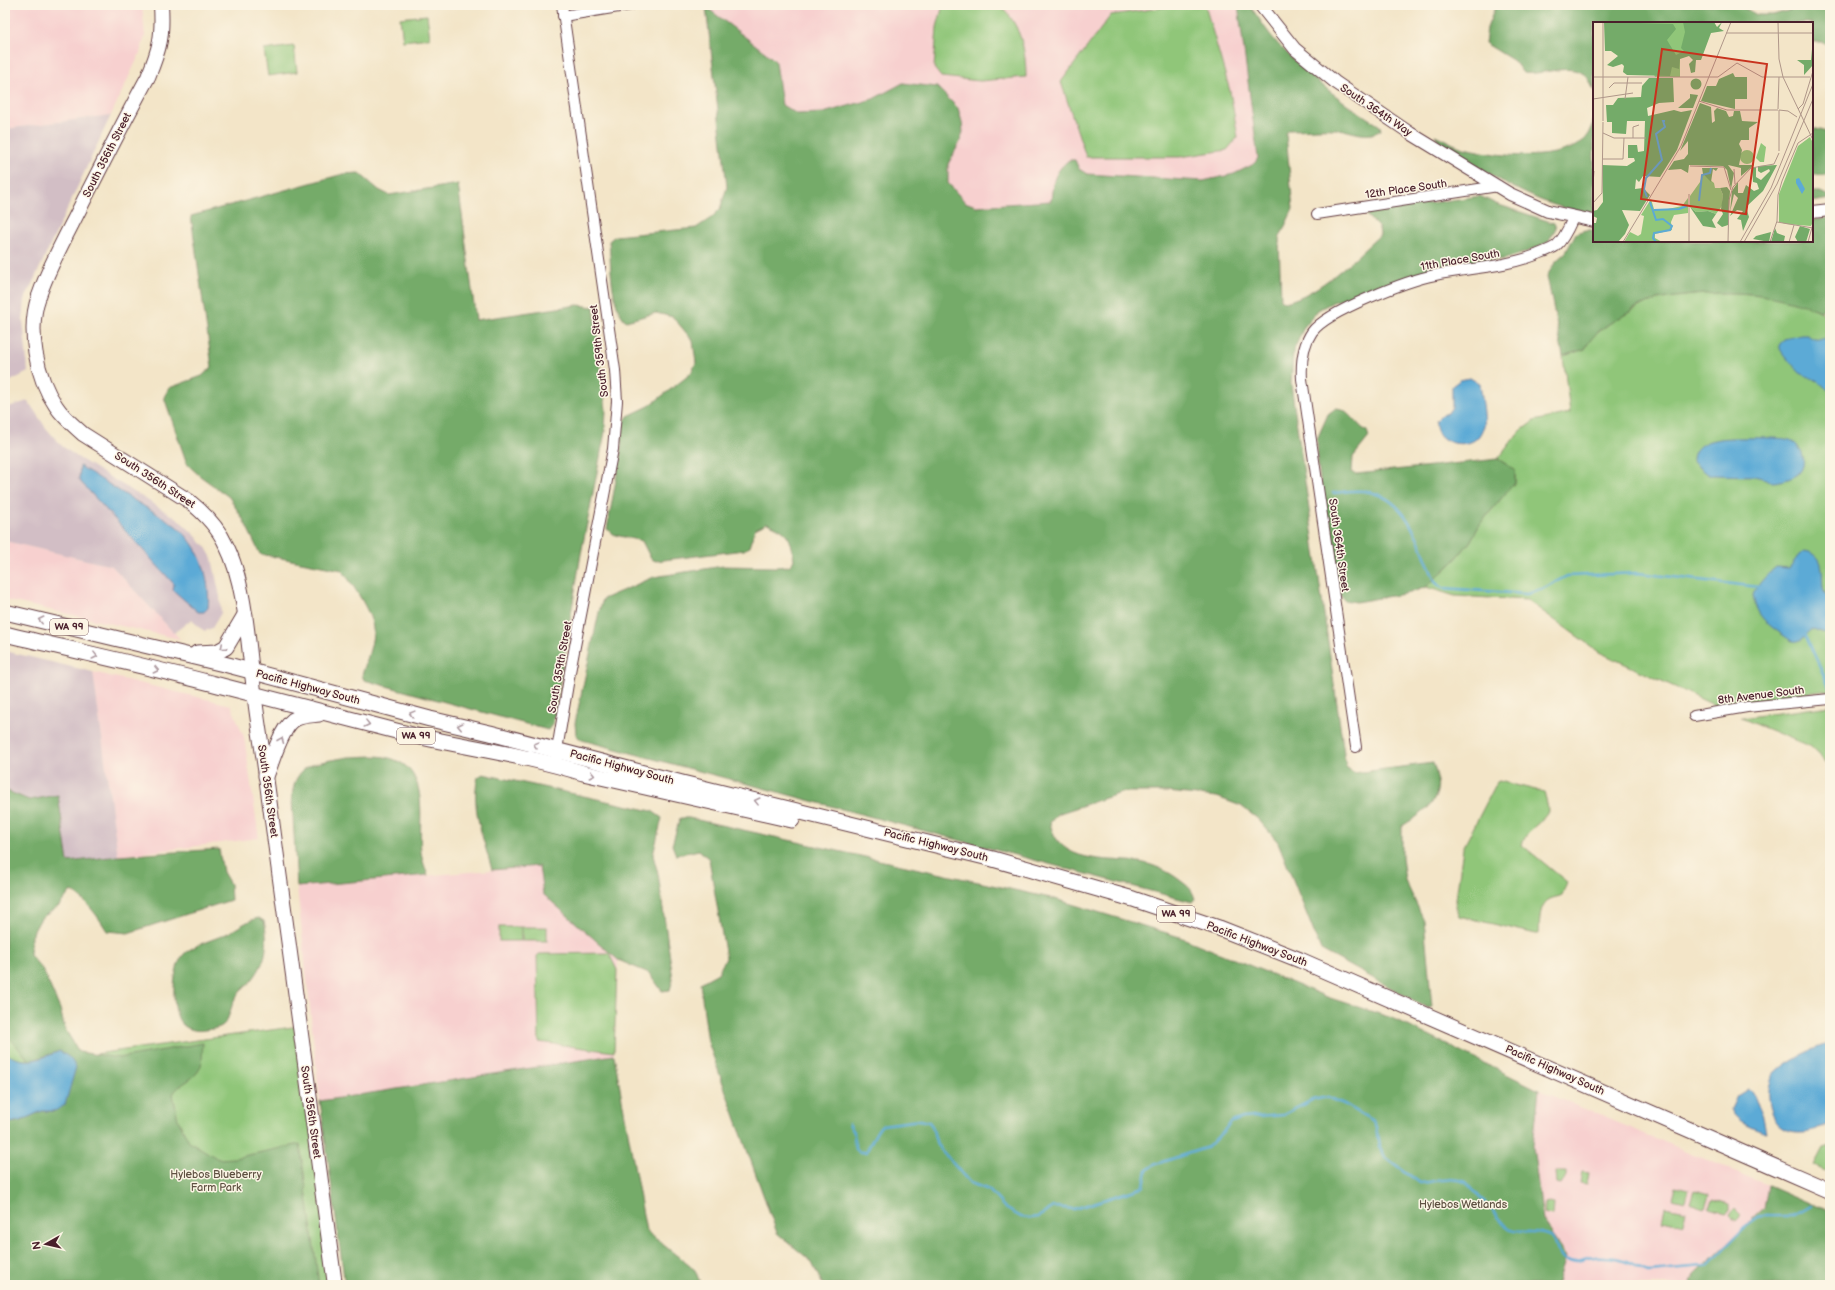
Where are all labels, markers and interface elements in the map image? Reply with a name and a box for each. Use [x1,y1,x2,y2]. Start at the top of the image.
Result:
inset map [1593,22,1813,242]
street label: South 364th Way [1337,81,1415,139]
street label: South 356th Street [80,110,134,200]
street label: 12th Place South [1364,177,1448,201]
street label: 11th Place South [1419,247,1501,273]
street label: South 359th Street [587,303,611,398]
street label: South 356th Street [112,449,198,511]
street label: South 364th Street [1326,498,1352,593]
one-way arrow [37,617,44,625]
road number: WA 99 [50,619,88,635]
street label: South 359th Street [546,619,575,714]
one-way arrow [221,643,228,650]
one-way arrow [92,651,99,659]
one-way arrow [153,665,159,673]
street label: Pacific Highway South [255,667,361,707]
street label: 8th Avenue South [1717,683,1805,707]
one-way arrow [409,710,416,719]
one-way arrow [364,719,371,727]
one-way arrow [457,723,463,731]
road number: WA 99 [397,728,435,744]
one-way arrow [276,736,284,743]
one-way arrow [532,741,539,750]
street label: South 356th Street [255,744,281,839]
street label: Pacific Highway South [569,747,675,787]
one-way arrow [589,771,595,779]
one-way arrow [753,797,760,806]
street label: Pacific Highway South [882,826,990,864]
road number: WA 99 [1157,906,1195,922]
street label: Pacific Highway South [1205,919,1309,969]
street label: Pacific Highway South [1503,1042,1607,1098]
street label: South 356th Street [298,1065,324,1160]
park label: Hylebos Blueberry Farm Park [170,1168,262,1194]
park label: Hylebos Wetlands [1419,1198,1508,1211]
north arrow [26,1224,66,1264]
text: N [30,1240,44,1250]

